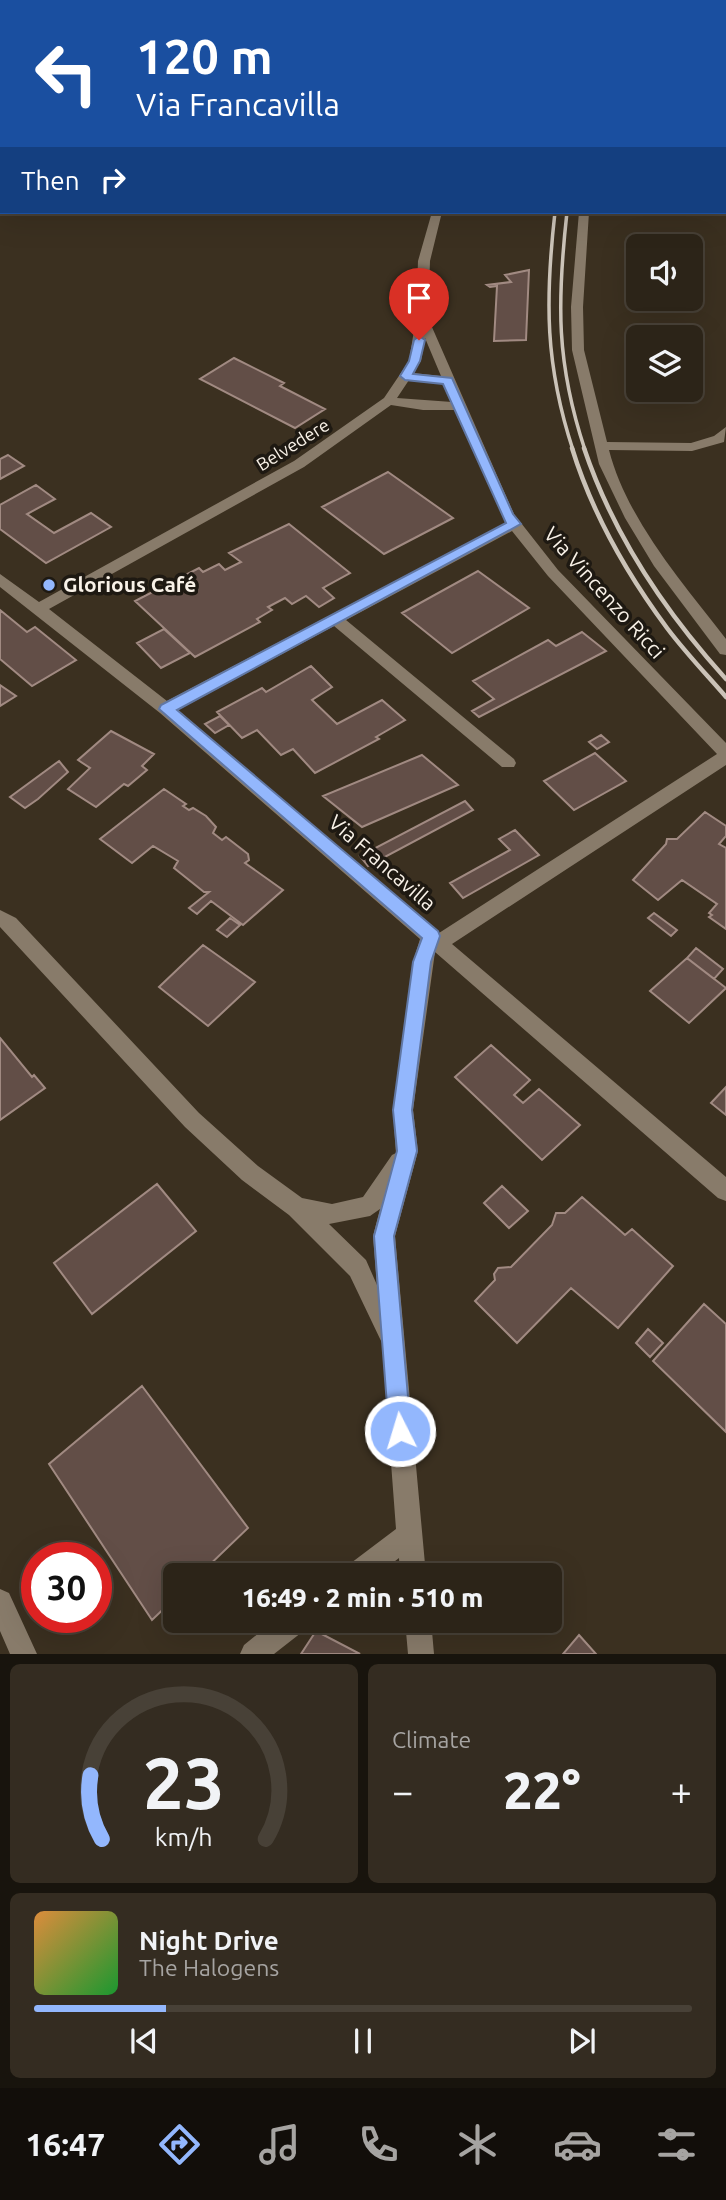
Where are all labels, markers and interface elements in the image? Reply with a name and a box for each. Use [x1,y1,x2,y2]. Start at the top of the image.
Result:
icon: left [21,28,112,119]
text: 120 m [136,28,273,83]
text: Via Francavilla [136,86,340,122]
icon: right [94,161,132,199]
text: Then [21,166,80,195]
map controls [626,234,703,402]
button: sound [626,234,703,311]
pin [389,268,449,340]
icon: arrive [400,279,438,317]
button: layers [626,325,703,402]
street label: Belvedere [252,414,333,474]
street label: Via Vincenzo Ricci [539,522,670,663]
place label: Glorious Café [63,572,196,596]
marker: Glorious Café [41,577,57,593]
street label: Via Francavilla [324,809,441,915]
position arrow [363,1394,437,1468]
speed limit sign: 30 [21,1542,112,1633]
text: 16:49 · 2 min · 510 m [242,1583,483,1612]
text: Climate [392,1727,471,1752]
text: 23 [143,1742,225,1824]
text: 22° [503,1761,581,1819]
text: − [392,1770,413,1812]
text: + [671,1770,692,1812]
text: km/h [155,1823,213,1851]
text: Night Drive [139,1926,279,1955]
text: The Halogens [139,1955,279,1980]
icon: previous [125,2022,163,2060]
icon: pause [344,2022,382,2060]
icon: next [563,2022,601,2060]
icon: directions [155,2120,204,2169]
icon: music [255,2120,304,2169]
icon: phone [354,2120,403,2169]
icon: climate [453,2120,502,2169]
icon: car [553,2120,602,2169]
icon: filters [652,2120,701,2169]
text: 16:47 [25,2126,105,2162]

